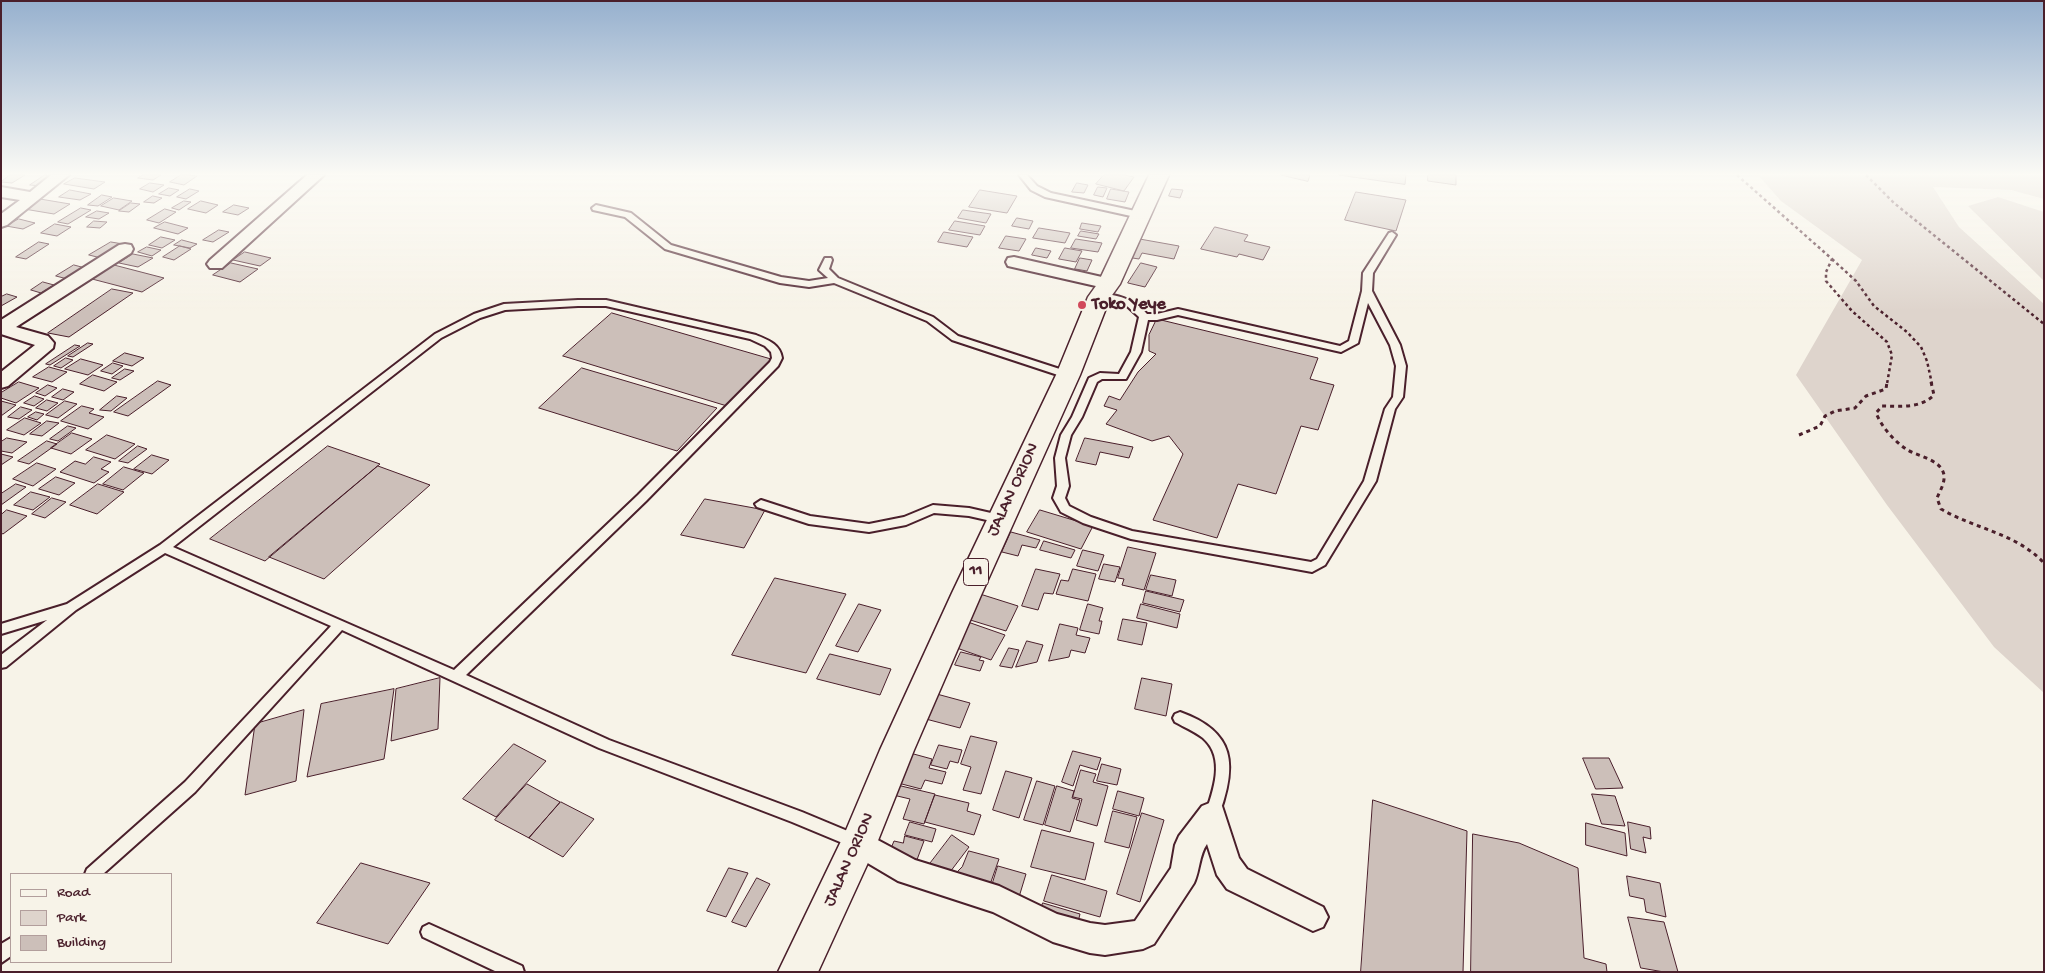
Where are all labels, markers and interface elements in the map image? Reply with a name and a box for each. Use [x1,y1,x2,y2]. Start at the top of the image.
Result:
place label: Toko Yeye [1092,294,1166,316]
marker: Toko Yeye [1076,299,1088,311]
street label: JALAN ORION [983,440,1045,540]
road number: 11 [964,558,988,586]
street label: JALAN ORION [820,810,880,910]
legend [10,873,172,963]
text: Road [57,884,90,902]
text: Park [57,909,86,927]
text: Building [57,934,106,952]

